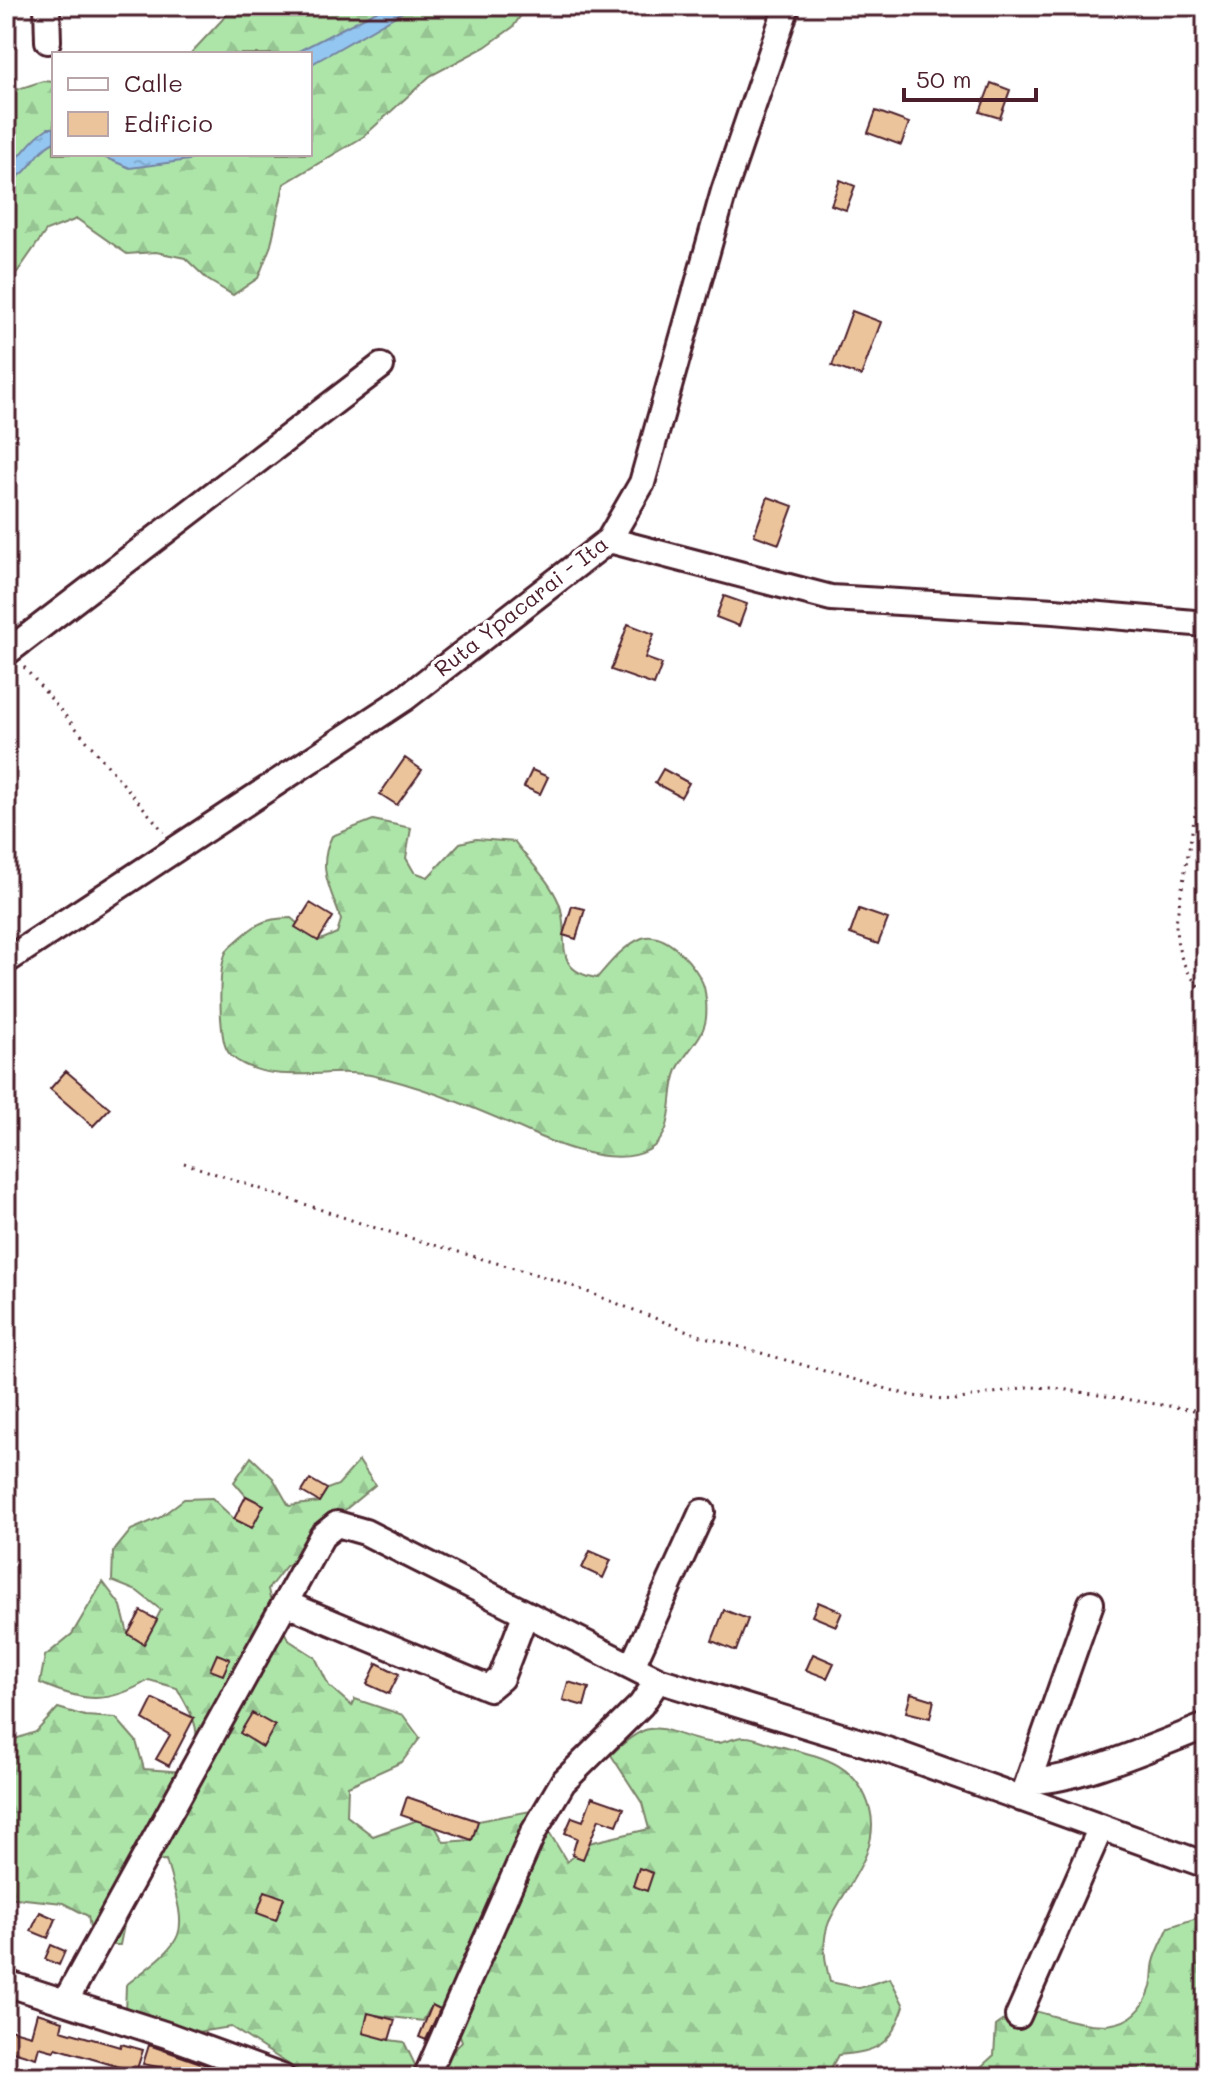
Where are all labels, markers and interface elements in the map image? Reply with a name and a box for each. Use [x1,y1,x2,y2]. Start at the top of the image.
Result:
legend [52,52,312,156]
scale bar [904,52,1036,102]
text: 50 m [916,63,972,94]
text: Calle [124,67,183,98]
text: Edificio [124,107,213,138]
street label: Ruta Ypacarai - Ita [428,529,613,683]

